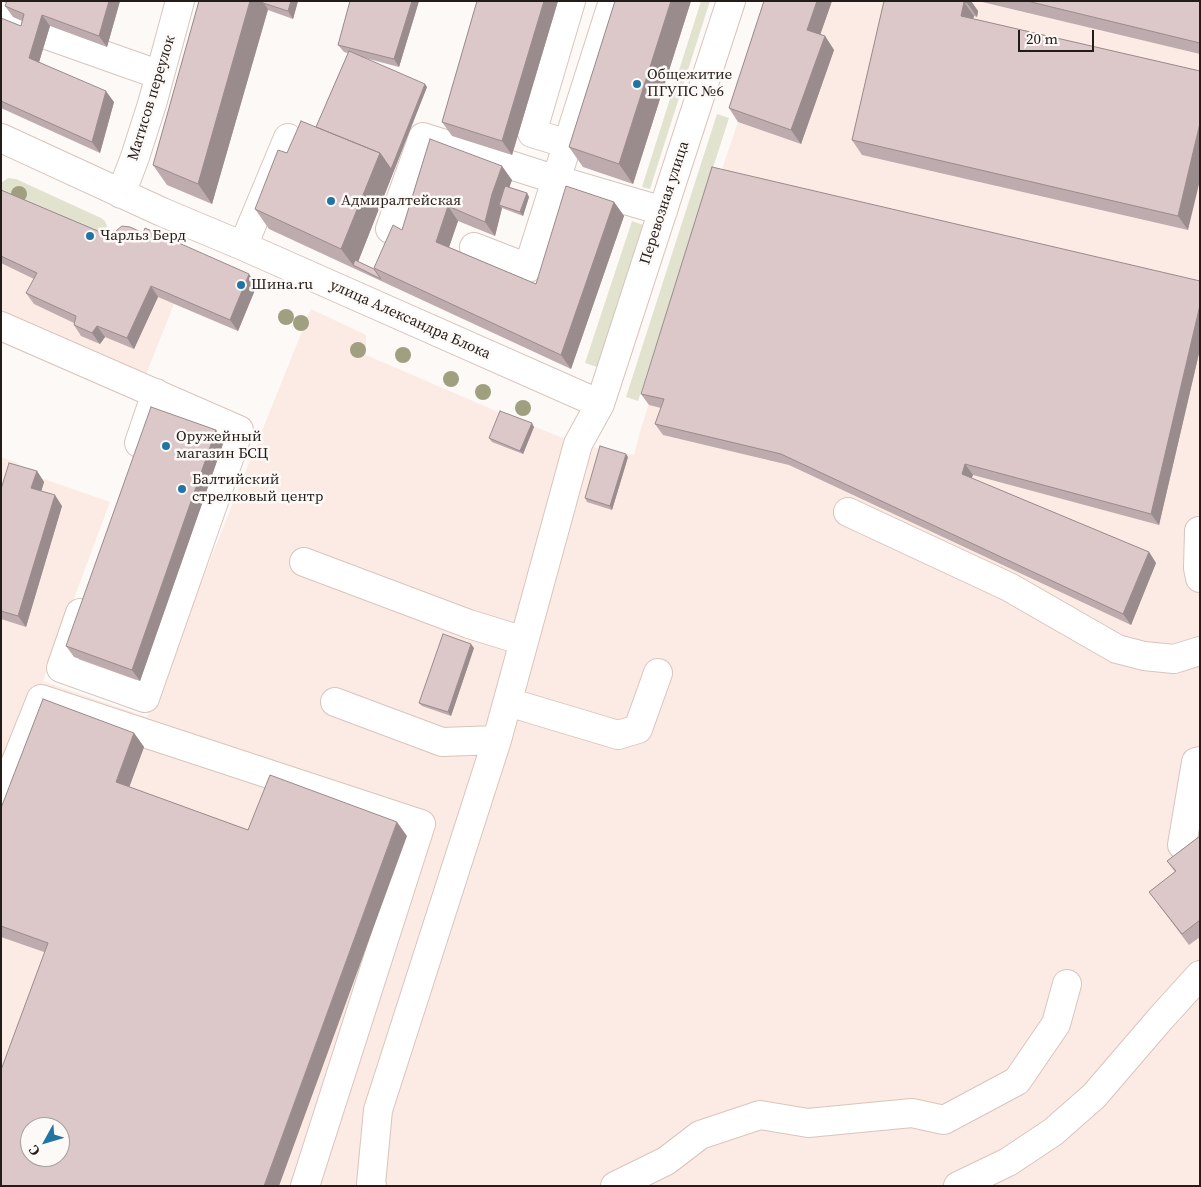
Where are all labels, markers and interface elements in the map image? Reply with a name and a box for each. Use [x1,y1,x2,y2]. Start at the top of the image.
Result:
scale bar [1021,20,1097,52]
text: 20 m [1026,28,1058,49]
street label: Матисов переулок [124,33,180,163]
place label: Общежитие ПГУПС №6 [647,66,732,101]
marker: Общежитие ПГУПС №6 [631,78,643,90]
street label: Перевозная улица [637,139,693,267]
place label: Адмиралтейская [341,192,461,210]
marker: Адмиралтейская [325,195,337,207]
place label: Чарльз Берд [100,227,186,245]
marker: Чарльз Берд [84,230,96,242]
place label: Шина.ru [251,276,313,294]
street label: улица Александра Блока [327,276,493,364]
marker: Шина.ru [235,279,247,291]
place label: Оружейный магазин БСЦ [176,428,268,463]
marker: Оружейный магазин БСЦ [160,440,172,452]
place label: Балтийский стрелковый центр [192,471,323,506]
marker: Балтийский стрелковый центр [176,483,188,495]
north arrow [20,1117,70,1167]
text: С [24,1141,45,1160]

